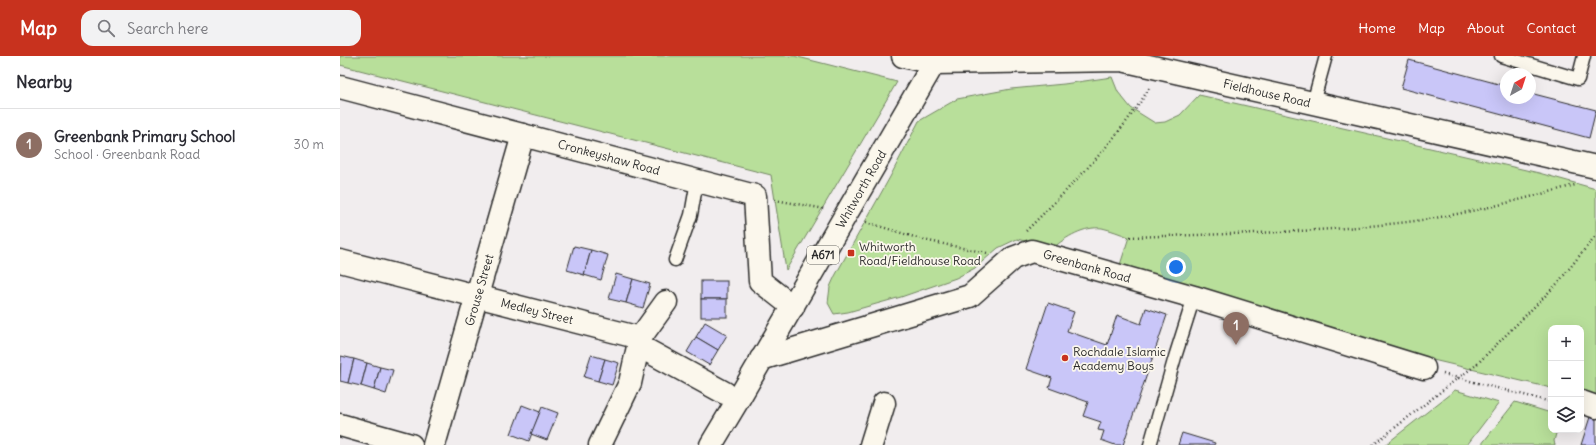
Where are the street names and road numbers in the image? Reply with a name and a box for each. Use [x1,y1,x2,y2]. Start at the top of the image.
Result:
street label: Fieldhouse Road [1222,76,1312,110]
street label: Cronkeyshaw Road [556,136,662,178]
street label: Whitworth Road [833,147,889,231]
road number: A671 [807,246,839,264]
street label: Greenbank Road [1041,246,1133,286]
street label: Grouse Street [462,252,496,328]
street label: Medley Street [499,295,575,327]

